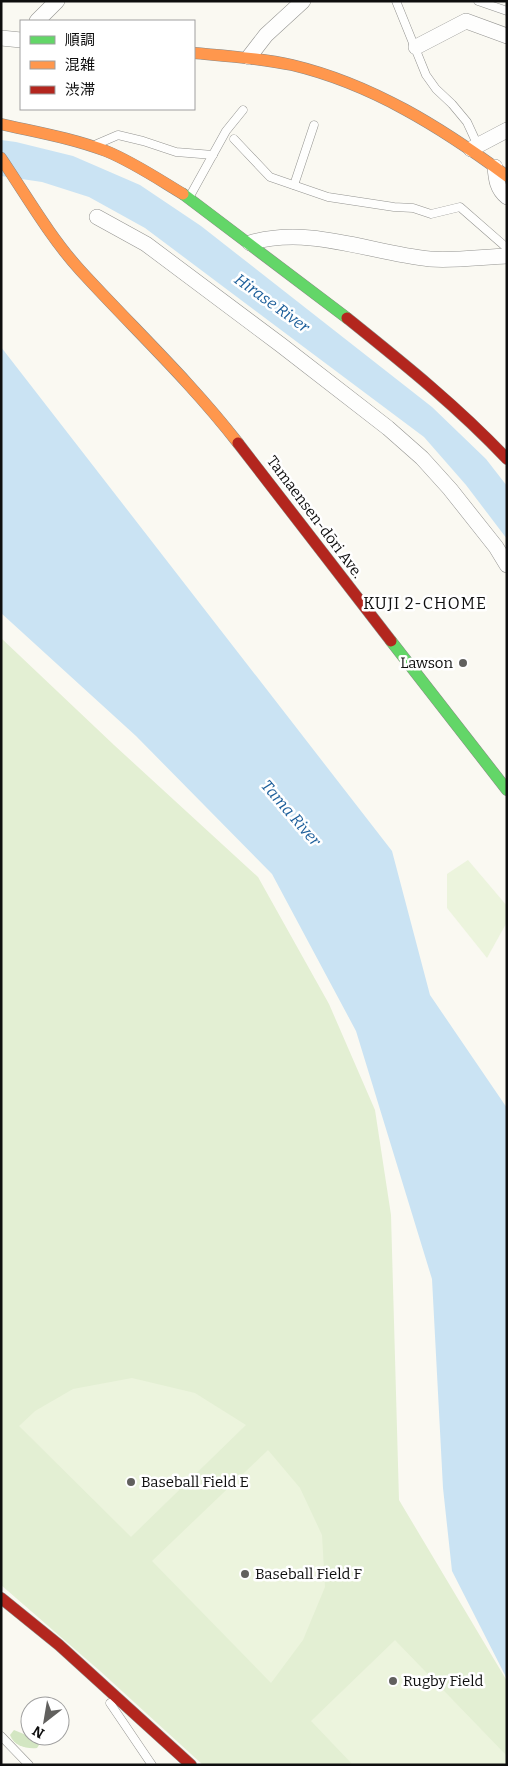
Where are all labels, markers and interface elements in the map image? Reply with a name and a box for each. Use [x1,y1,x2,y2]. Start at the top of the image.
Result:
legend [20,20,195,110]
text: 順調 [65,31,95,49]
text: 混雑 [65,56,95,74]
text: 渋滞 [65,81,95,99]
water label: Hirase River [231,270,314,337]
street label: Tamaensen-dōri Ave. [263,452,367,582]
district label: KUJI 2-CHOME [363,594,487,613]
place label: Lawson [400,654,453,672]
marker: Lawson [457,657,469,669]
water label: Tama River [257,776,326,851]
place label: Baseball Field E [141,1473,249,1491]
marker: Baseball Field E [125,1476,137,1488]
place label: Baseball Field F [255,1565,363,1583]
marker: Baseball Field F [239,1568,251,1580]
place label: Rugby Field [403,1672,484,1690]
marker: Rugby Field [387,1675,399,1687]
north arrow [20,1696,70,1746]
text: N [29,1722,48,1742]

